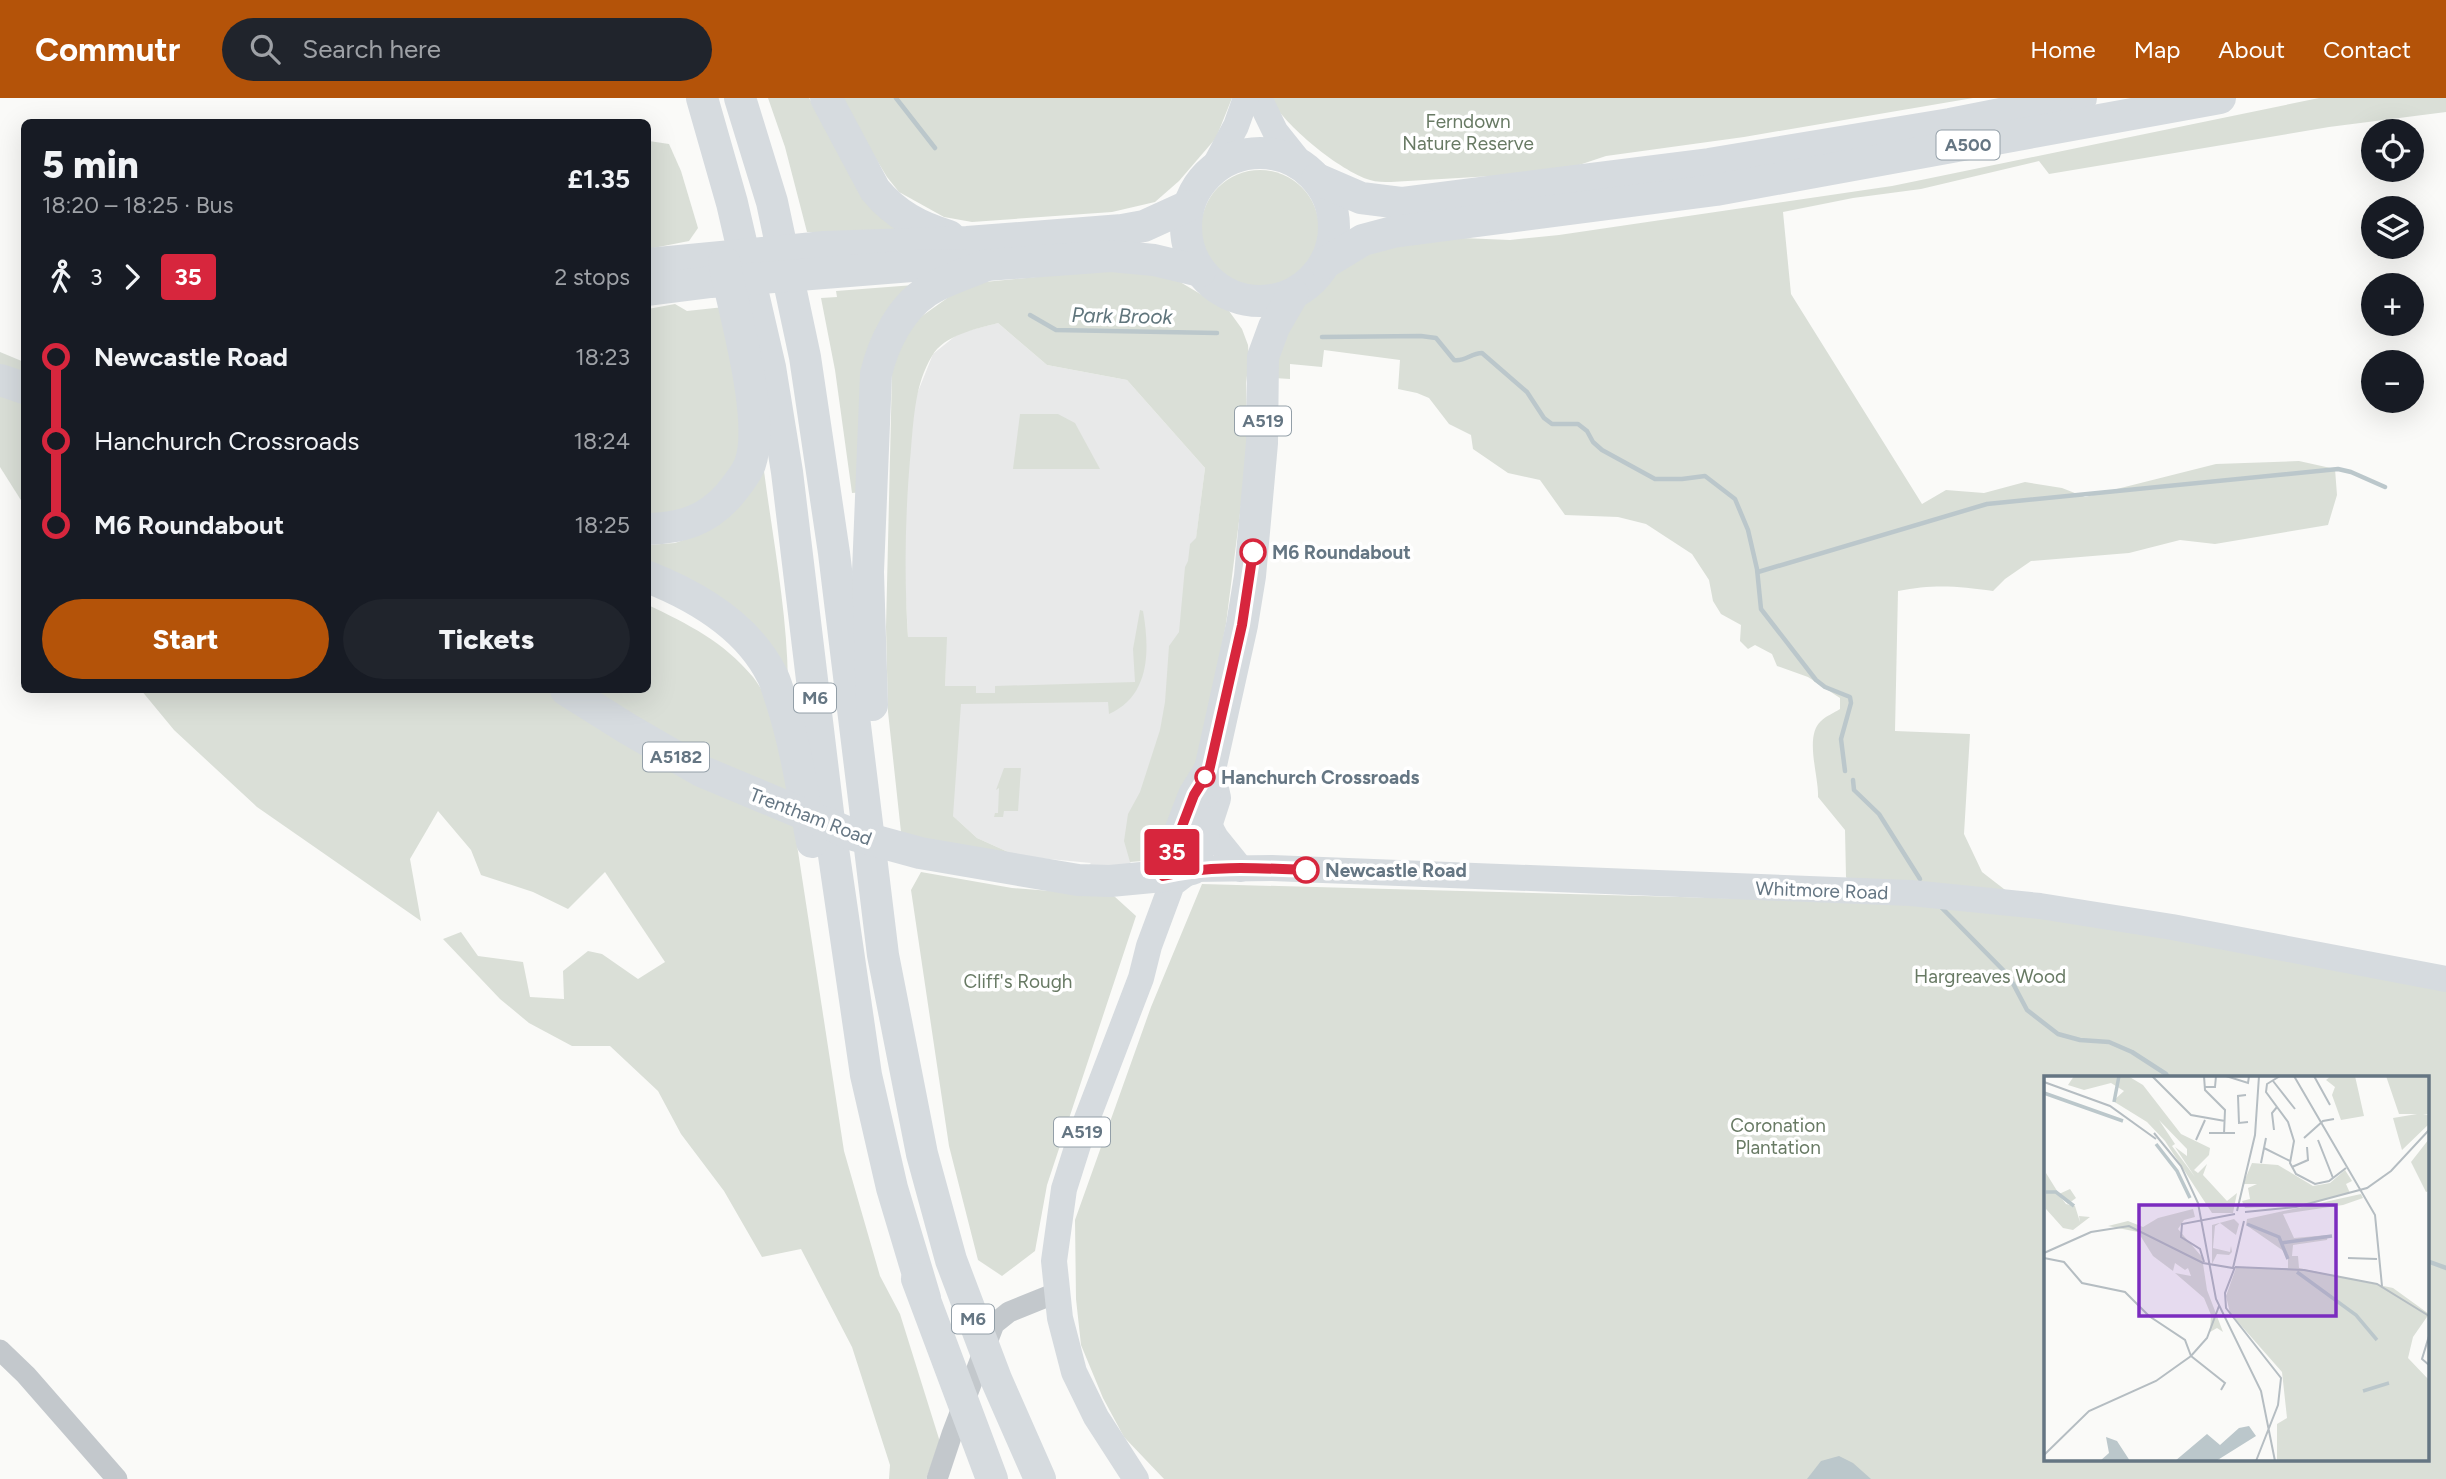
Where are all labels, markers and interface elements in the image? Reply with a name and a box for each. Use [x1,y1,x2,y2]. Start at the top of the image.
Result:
search box [222,18,712,81]
text: Commutr [35,30,180,69]
icon: search [246,30,284,68]
text: Search here [302,33,441,65]
text: Home [2030,35,2096,64]
text: Map [2134,35,2180,64]
text: About [2218,35,2285,64]
text: Contact [2323,35,2411,64]
park label: Ferndown Nature Reserve [1402,110,1534,155]
map controls [2361,119,2424,413]
button: locate [2361,119,2424,182]
road number: A500 [1937,130,2000,160]
text: 5 min [42,142,139,188]
text: £1.35 [568,163,630,195]
text: 18:20 – 18:25 · Bus [42,191,233,219]
button: layers [2361,196,2424,259]
icon: walk [42,258,80,296]
icon: forward [113,258,151,296]
text: 35 [175,262,202,291]
text: 3 [90,263,103,291]
text: 2 stops [554,263,630,291]
button: + [2361,273,2424,336]
water label: Park Brook [1071,302,1174,329]
text: Newcastle Road [94,341,288,373]
text: 18:23 [575,343,630,371]
button: − [2361,350,2424,413]
road number: A519 [1235,407,1291,436]
text: Hanchurch Crossroads [94,425,359,457]
text: 18:24 [573,427,630,455]
text: M6 Roundabout [94,509,284,541]
text: 18:25 [574,511,630,539]
marker: M6 Roundabout [1240,539,1266,565]
place label: M6 Roundabout [1272,541,1411,564]
button: Start [42,599,329,679]
button: Tickets [343,599,630,679]
road number: M6 [794,684,836,712]
road number: A5182 [643,742,709,772]
place label: Hanchurch Crossroads [1221,766,1419,789]
marker: Hanchurch Crossroads [1195,767,1215,787]
street label: Trentham Road [746,783,875,850]
line badge: 35 [1140,829,1204,875]
text: 35 [1158,837,1186,866]
marker: Newcastle Road [1293,857,1319,883]
place label: Newcastle Road [1325,859,1467,882]
street label: Whitmore Road [1755,877,1889,904]
park label: Hargreaves Wood [1914,965,2066,988]
park label: Cliff's Rough [964,970,1072,993]
inset map [2044,1076,2428,1462]
park label: Coronation Plantation [1730,1114,1826,1159]
road number: A519 [1054,1118,1110,1147]
road number: M6 [952,1304,994,1334]

